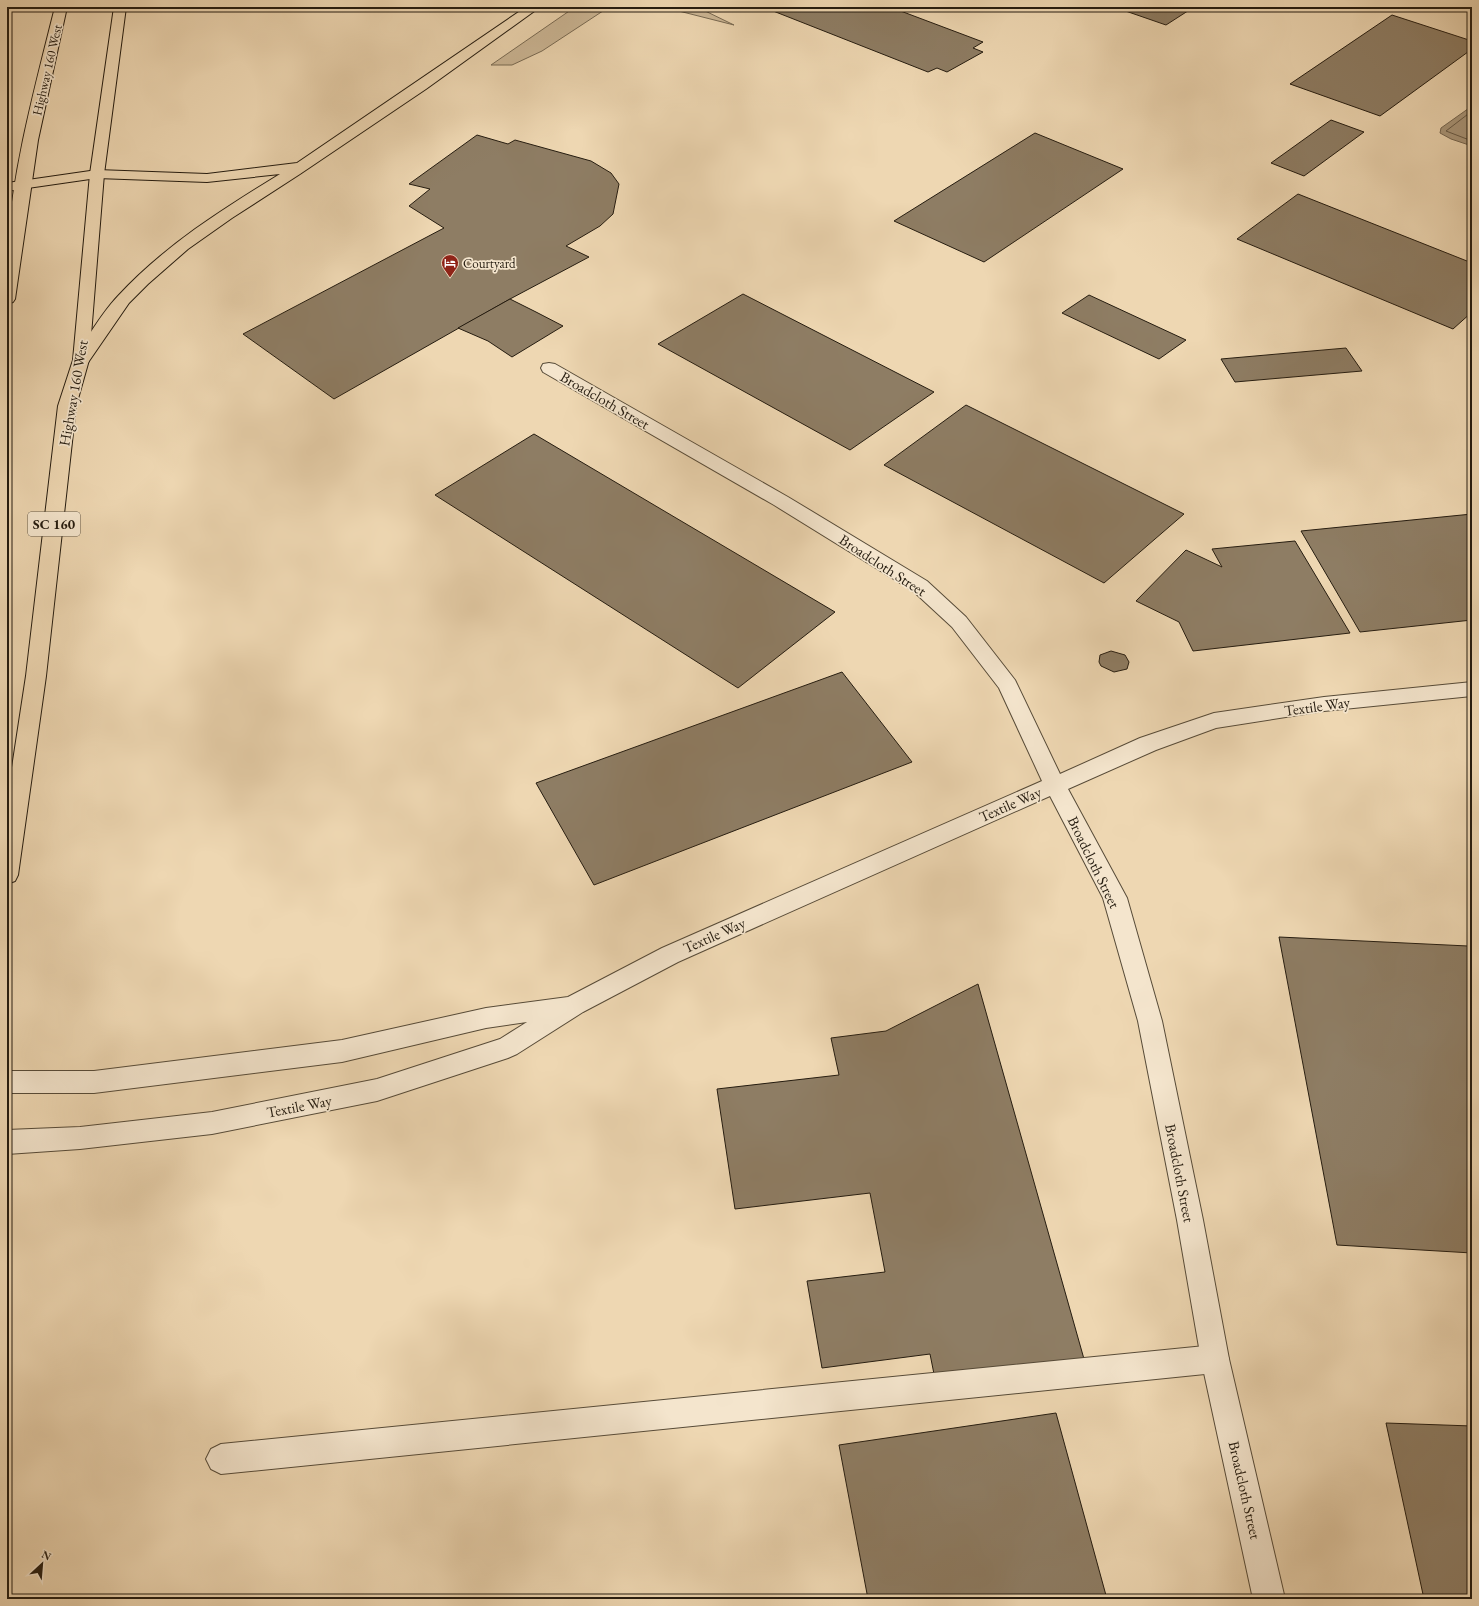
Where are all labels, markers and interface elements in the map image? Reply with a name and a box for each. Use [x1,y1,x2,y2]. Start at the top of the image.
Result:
street label: Highway 160 West [28,23,66,117]
hotel icon: Courtyard [440,253,460,278]
place label: Courtyard [463,255,516,272]
street label: Highway 160 West [54,338,92,448]
street label: Broadcloth Street [557,367,653,433]
road number: SC 160 [28,512,80,536]
street label: Broadcloth Street [836,530,930,600]
street label: Textile Way [1283,692,1351,720]
street label: Textile Way [976,782,1044,826]
street label: Broadcloth Street [1064,813,1125,911]
street label: Textile Way [680,913,748,957]
street label: Textile Way [265,1090,334,1122]
street label: Broadcloth Street [1161,1122,1199,1224]
street label: Broadcloth Street [1224,1439,1266,1541]
north arrow [22,1544,62,1584]
text: N [39,1547,54,1563]

